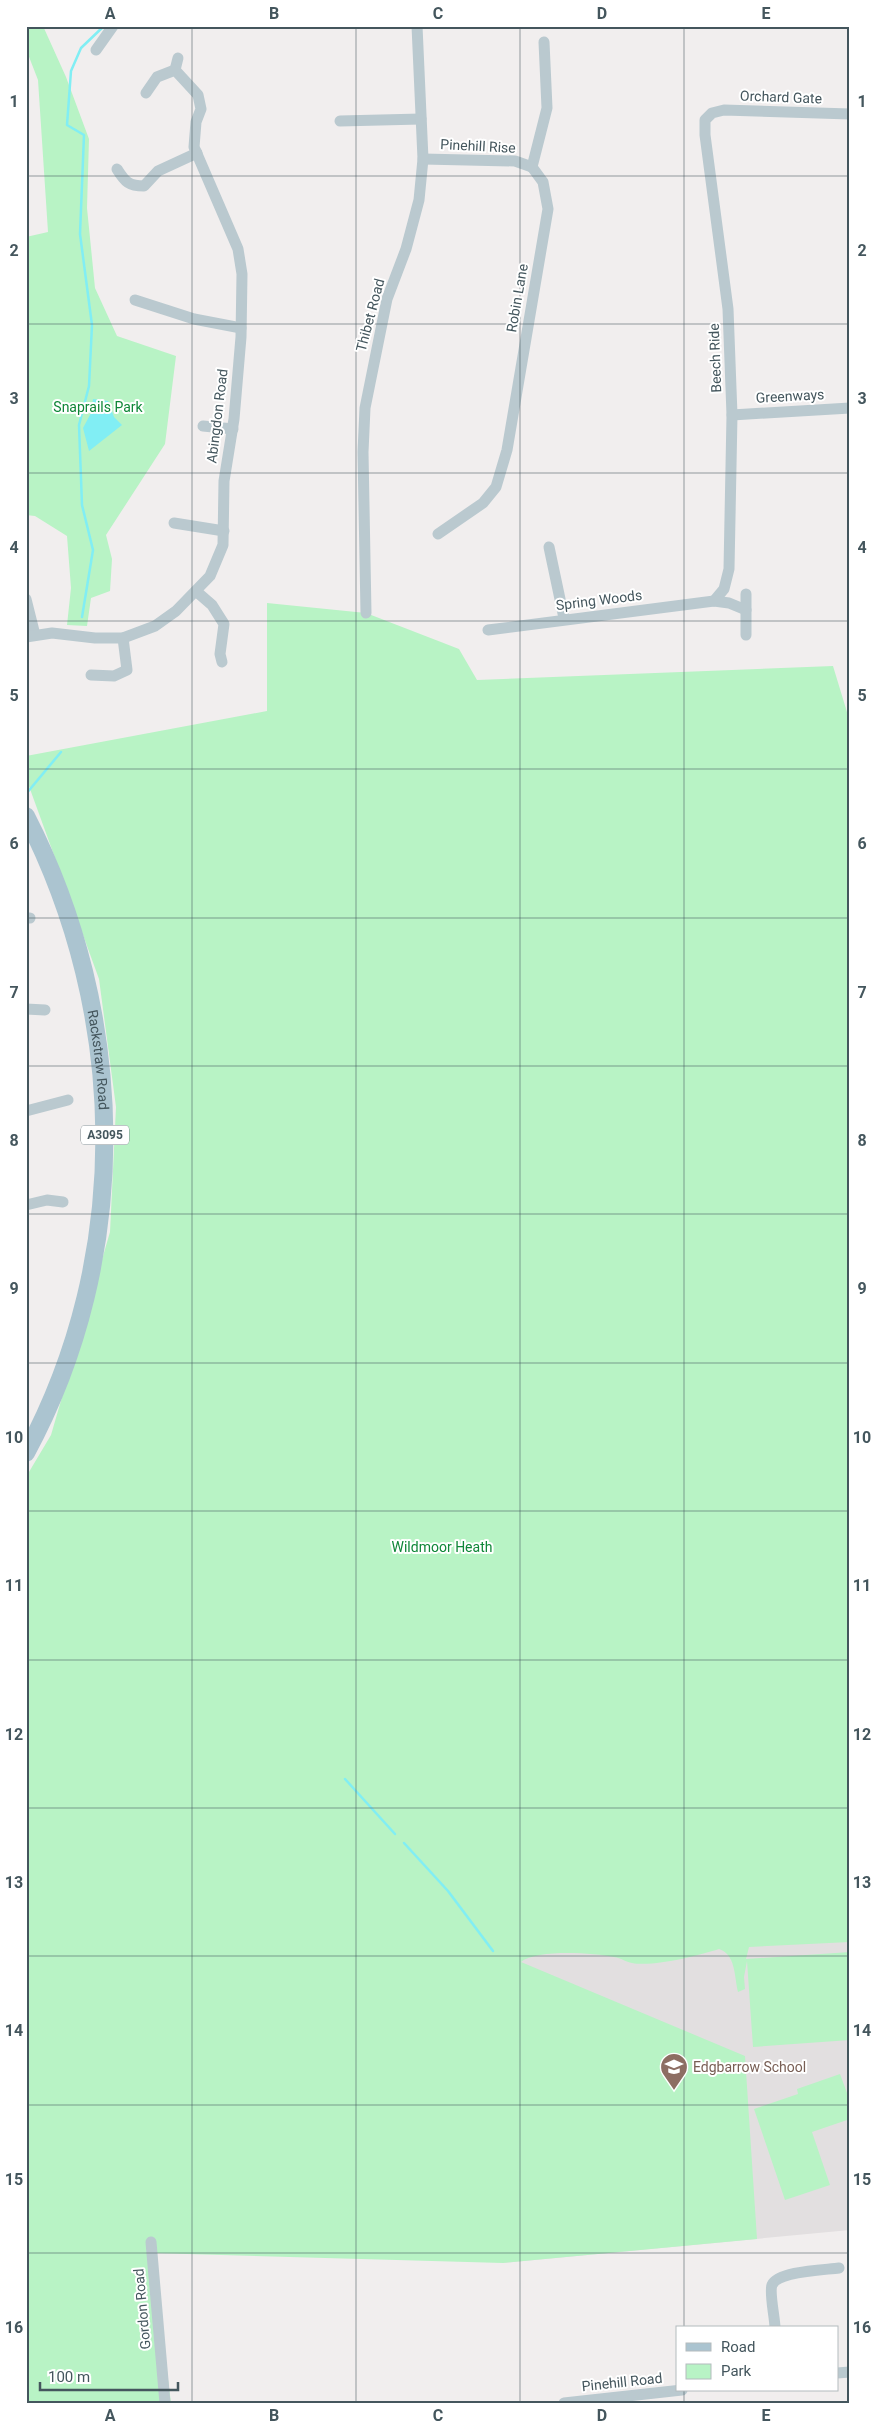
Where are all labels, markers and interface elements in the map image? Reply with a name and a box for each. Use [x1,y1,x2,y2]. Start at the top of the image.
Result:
text: A [105,4,116,23]
text: B [269,4,279,23]
text: C [433,4,443,23]
text: D [597,4,607,23]
text: E [762,4,771,23]
street label: Orchard Gate [740,88,822,106]
text: 1 [9,92,19,111]
text: 1 [857,92,867,111]
street label: Pinehill Rise [440,136,516,156]
text: 2 [9,241,19,260]
text: 2 [857,241,867,260]
street label: Robin Lane [503,262,531,334]
street label: Thibet Road [353,277,387,353]
street label: Beech Ride [706,323,724,393]
street label: Abingdon Road [203,368,231,464]
street label: Greenways [755,386,825,406]
text: 3 [9,389,19,408]
text: 3 [857,389,867,408]
park label: Snaprails Park [53,399,144,415]
text: 4 [9,538,19,557]
text: 4 [857,538,867,557]
street label: Spring Woods [555,587,643,613]
text: 5 [9,686,19,705]
text: 5 [857,686,867,705]
text: 6 [9,834,19,853]
text: 6 [857,834,867,853]
text: 7 [9,983,19,1002]
text: 7 [857,983,867,1002]
street label: Rackstraw Road [84,1008,112,1110]
road number: A3095 [81,1126,129,1144]
text: 8 [9,1131,19,1150]
text: 8 [857,1131,867,1150]
text: 9 [9,1279,19,1298]
text: 9 [857,1279,867,1298]
text: 10 [5,1428,23,1447]
text: 10 [853,1428,871,1447]
park label: Wildmoor Heath [392,1539,492,1555]
text: 11 [5,1576,23,1595]
text: 11 [853,1576,871,1595]
text: 12 [5,1725,23,1744]
text: 12 [853,1725,871,1744]
text: 13 [5,1873,23,1892]
text: 13 [853,1873,871,1892]
text: 14 [5,2021,23,2040]
text: 14 [853,2021,871,2040]
school or university icon: Edgbarrow School [659,2052,689,2091]
place label: Edgbarrow School [693,2059,806,2075]
text: 15 [5,2170,23,2189]
text: 15 [853,2170,871,2189]
street label: Gordon Road [130,2268,154,2350]
text: 16 [5,2318,23,2337]
text: 16 [853,2318,871,2337]
legend [676,2326,838,2392]
text: Road [721,2338,755,2356]
scale bar [40,2359,178,2391]
text: Park [721,2362,752,2380]
text: 100 m [48,2368,90,2386]
street label: Pinehill Road [581,2370,663,2394]
text: A [105,2406,116,2425]
text: B [269,2406,279,2425]
text: C [433,2406,443,2425]
text: D [597,2406,607,2425]
text: E [762,2406,771,2425]

